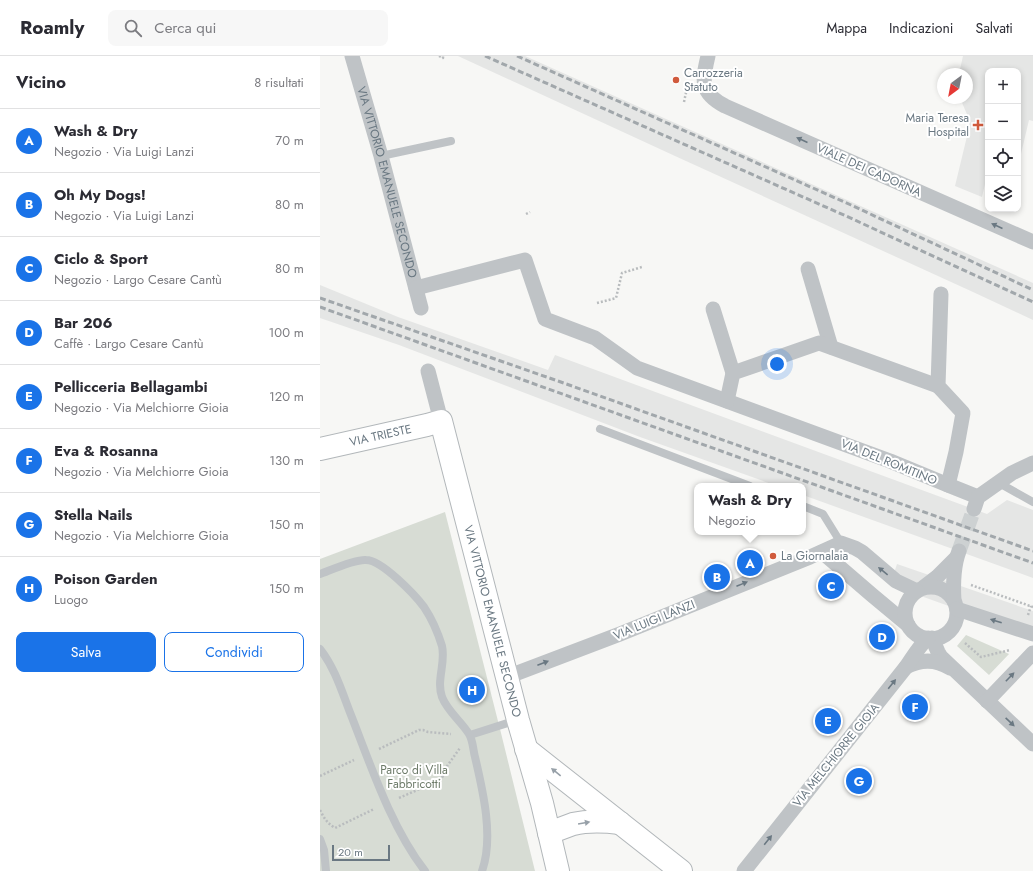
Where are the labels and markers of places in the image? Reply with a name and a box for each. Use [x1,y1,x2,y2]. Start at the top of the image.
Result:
place label: Carrozzeria Statuto [684,64,743,96]
marker: Carrozzeria Statuto [671,75,681,85]
place label: Maria Teresa Hospital [906,109,969,141]
marker: Maria Teresa Hospital [972,119,984,131]
place label: La Giornalaia [781,547,849,565]
pin: A [737,548,763,578]
marker: La Giornalaia [768,551,778,561]
pin: B [704,562,730,592]
pin: C [818,571,844,601]
pin: D [869,622,895,652]
pin: H [459,675,485,705]
pin: F [902,692,928,722]
pin: E [815,706,841,736]
pin: G [846,766,872,796]

